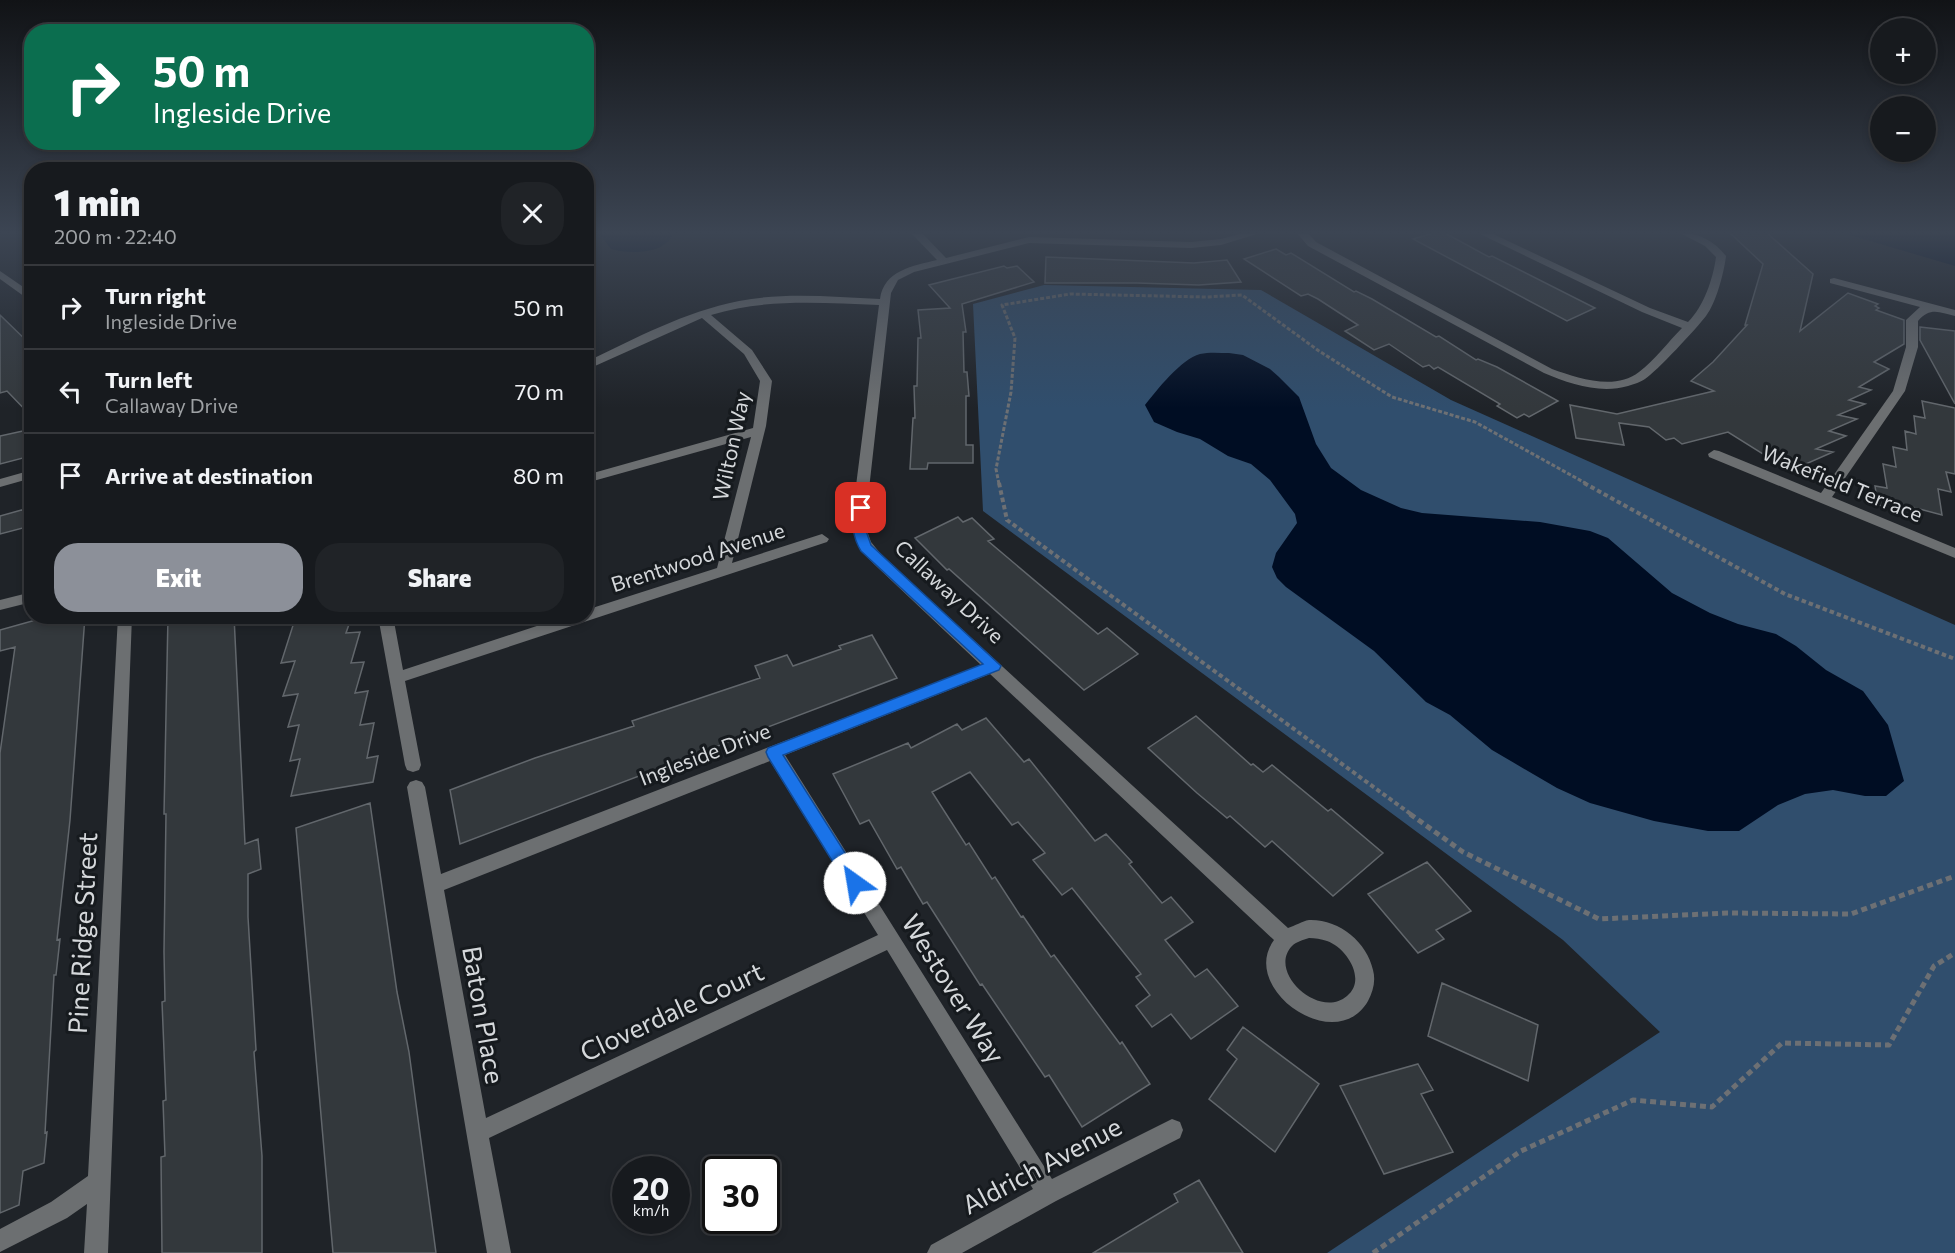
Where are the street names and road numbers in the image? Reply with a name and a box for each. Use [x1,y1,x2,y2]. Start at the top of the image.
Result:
street label: Wilton Way [707,389,754,503]
street label: Wakefield Terrace [1758,439,1927,526]
street label: Brentwood Avenue [608,517,787,596]
street label: Callaway Drive [890,534,1010,648]
street label: Ingleside Drive [635,717,774,790]
street label: Pine Ridge Street [61,831,102,1034]
street label: Westover Way [896,908,1012,1068]
street label: Baton Place [457,943,512,1086]
street label: Cloverdale Court [575,955,768,1067]
street label: Aldrich Avenue [956,1110,1126,1220]

